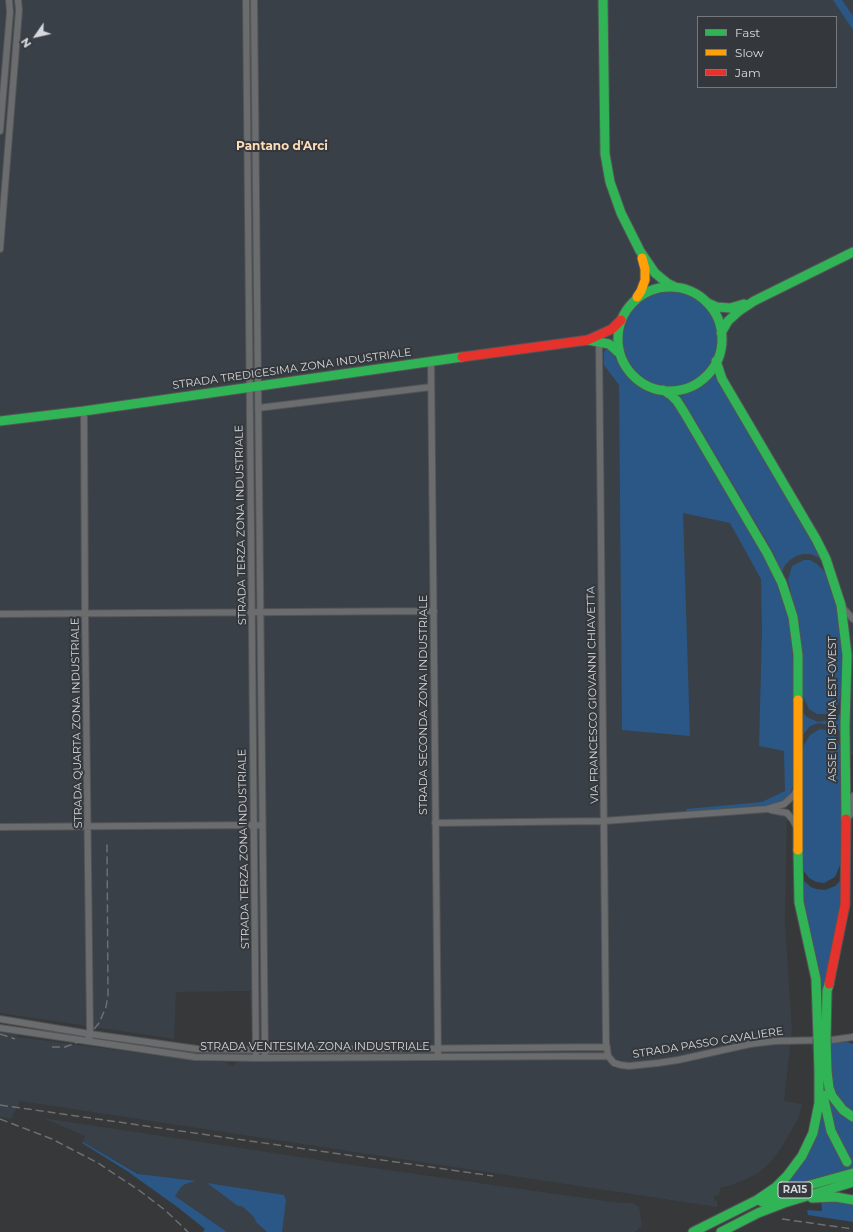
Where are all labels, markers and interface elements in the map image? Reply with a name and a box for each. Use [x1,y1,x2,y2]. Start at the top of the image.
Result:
north arrow [16,16,56,56]
legend [697,16,837,88]
text: Fast [735,25,760,40]
text: N [18,35,34,50]
text: Slow [735,45,764,60]
text: Jam [735,65,761,80]
district label: Pantano d'Arci [236,139,328,153]
street label: STRADA TREDICESIMA ZONA INDUSTRIALE [172,346,412,392]
street label: STRADA TERZA ZONA INDUSTRIALE [233,425,249,625]
street label: VIA FRANCESCO GIOVANNI CHIAVETTA [585,586,601,804]
street label: STRADA SECONDA ZONA INDUSTRIALE [417,595,431,815]
street label: STRADA QUARTA ZONA INDUSTRIALE [69,618,85,828]
street label: ASSE DI SPINA EST-OVEST [826,636,840,782]
street label: STRADA TERZA ZONA INDUSTRIALE [236,749,252,949]
street label: STRADA PASSO CAVALIERE [632,1025,784,1061]
street label: STRADA VENTESIMA ZONA INDUSTRIALE [200,1040,430,1054]
road number: RA15 [778,1182,812,1198]

